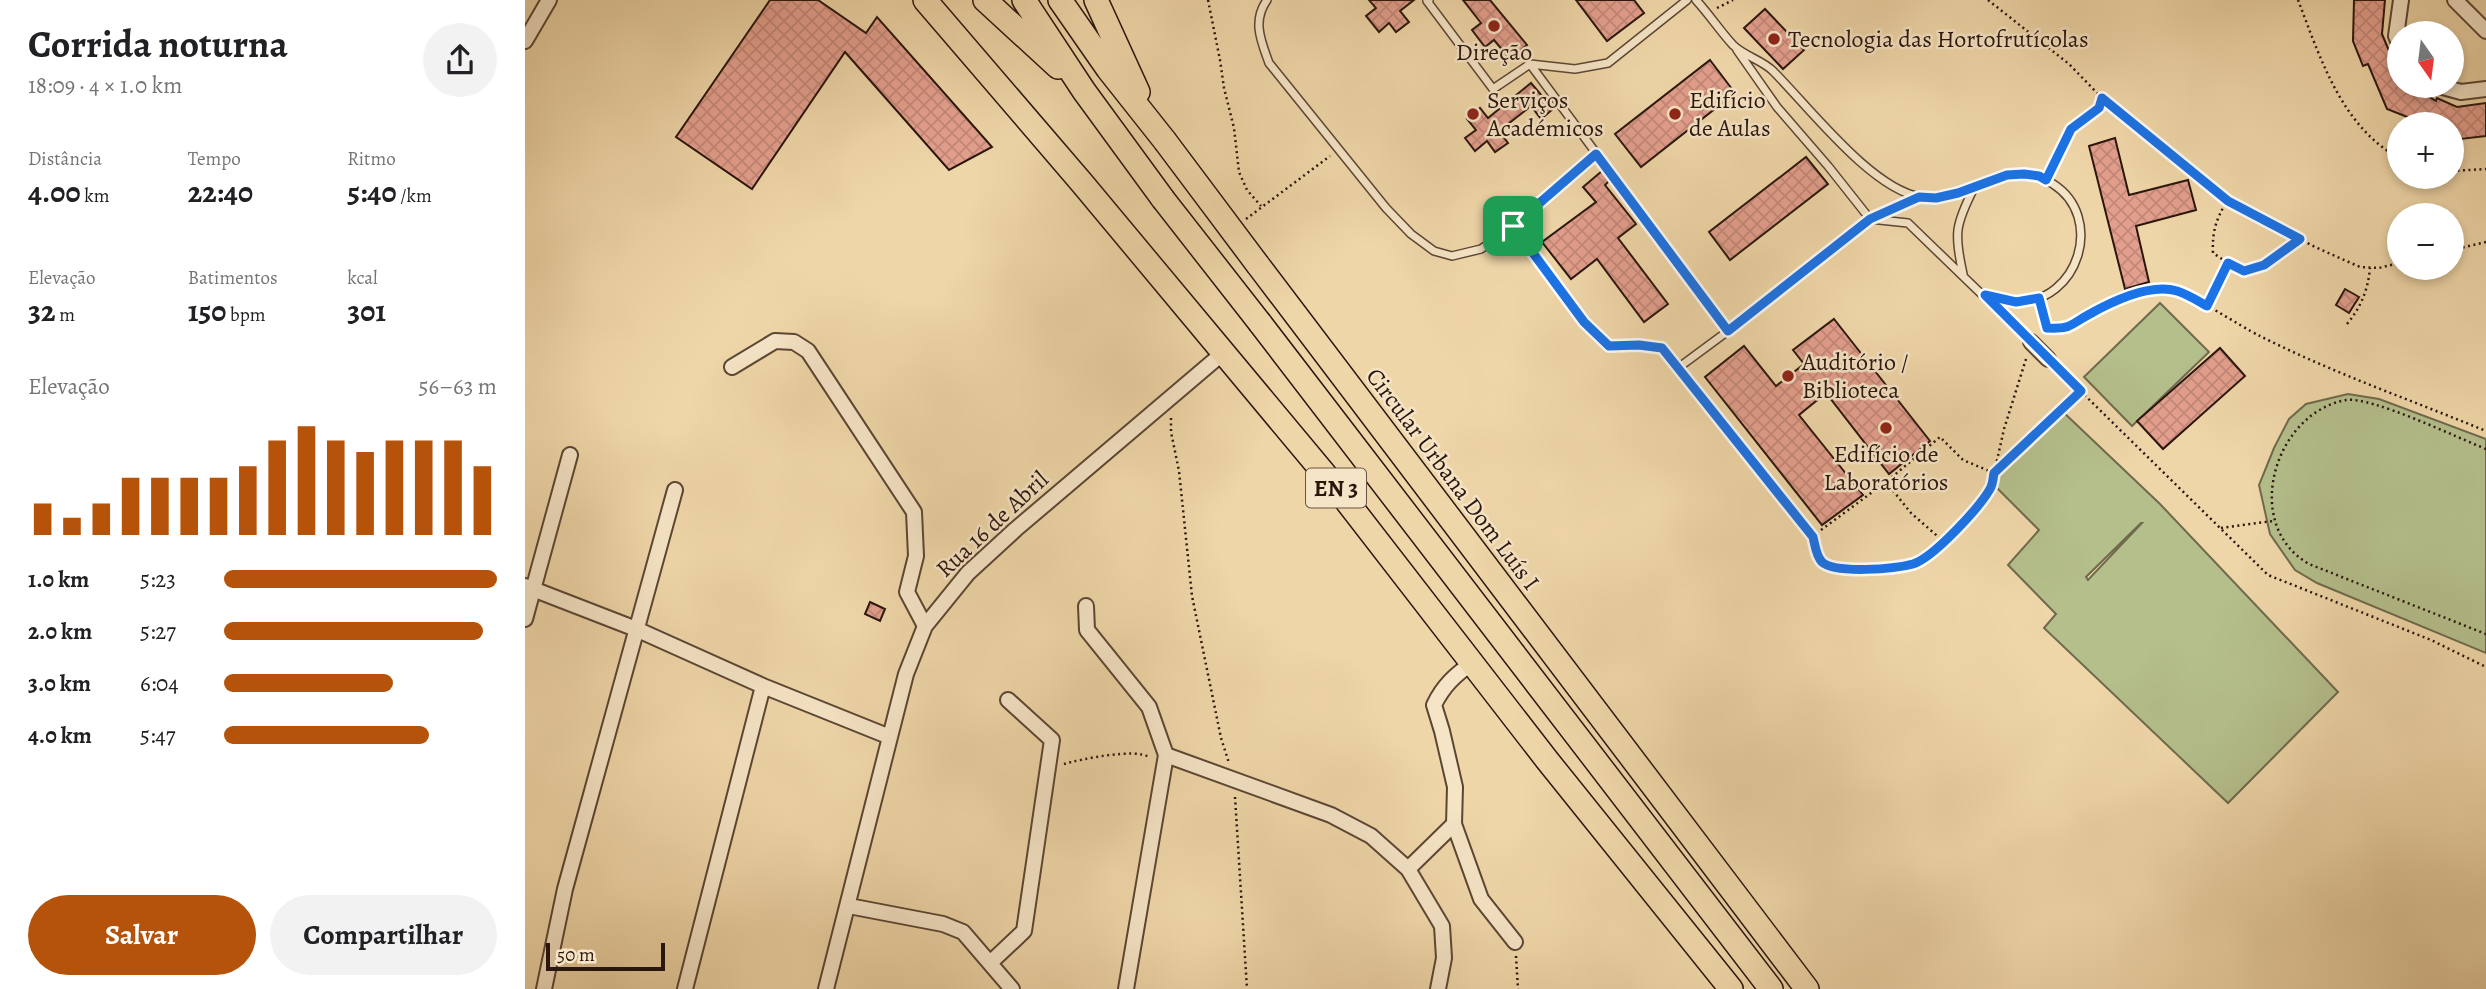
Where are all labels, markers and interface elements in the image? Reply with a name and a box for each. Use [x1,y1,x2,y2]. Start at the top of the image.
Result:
text: Corrida noturna [28,18,288,70]
marker: Direção [1486,18,1502,34]
north arrow [2387,21,2464,98]
map controls [2387,21,2464,280]
button: share [423,23,497,97]
place label: Tecnologia das Hortofrutícolas [1788,23,2089,55]
marker: Tecnologia das Hortofrutícolas [1766,31,1782,47]
place label: Direção [1456,36,1532,68]
text: 18:09 · 4 × 1.0 km [28,70,182,101]
place label: Serviços Académicos [1486,84,1604,144]
place label: Edifício de Aulas [1689,84,1771,144]
marker: Serviços Académicos [1465,106,1481,122]
marker: Edifício de Aulas [1667,106,1683,122]
button: + [2387,112,2464,189]
text: Distância [28,146,102,172]
text: Tempo [188,146,241,172]
text: Ritmo [347,146,396,172]
text: 4.00 [28,172,81,212]
text: 22:40 [188,172,253,212]
text: 5:40 [347,172,396,212]
text: km [81,183,110,209]
text: /km [396,183,432,209]
pin [1483,196,1543,256]
button: − [2387,203,2464,280]
icon: arrive [1494,207,1532,245]
text: Elevação [28,265,96,291]
text: Batimentos [188,265,278,291]
text: kcal [347,265,378,291]
text: 32 [28,291,55,331]
text: 150 [188,291,226,331]
text: 301 [347,291,386,331]
text: m [55,302,75,328]
text: bpm [226,302,266,328]
place label: Auditório / Biblioteca [1801,346,1909,406]
street label: Circular Urbana Dom Luís I [1359,361,1547,597]
marker: Auditório / Biblioteca [1780,368,1796,384]
text: Elevação [28,371,110,402]
text: 56–63 m [419,371,497,402]
marker: Edifício de Laboratórios [1878,420,1894,436]
place label: Edifício de Laboratórios [1823,438,1949,498]
street label: Rua 16 de Abril [929,463,1055,584]
road number: EN 3 [1306,468,1366,508]
text: 1.0 km [28,564,89,595]
text: 5:23 [140,564,176,595]
text: 2.0 km [28,616,92,647]
text: 5:27 [140,616,176,647]
text: 3.0 km [28,668,91,699]
text: 6:04 [140,668,179,699]
text: 4.0 km [28,720,92,751]
text: 5:47 [140,720,175,751]
button: Salvar [28,895,256,975]
button: Compartilhar [270,895,497,975]
scale bar [546,940,665,972]
text: 50 m [557,942,595,968]

